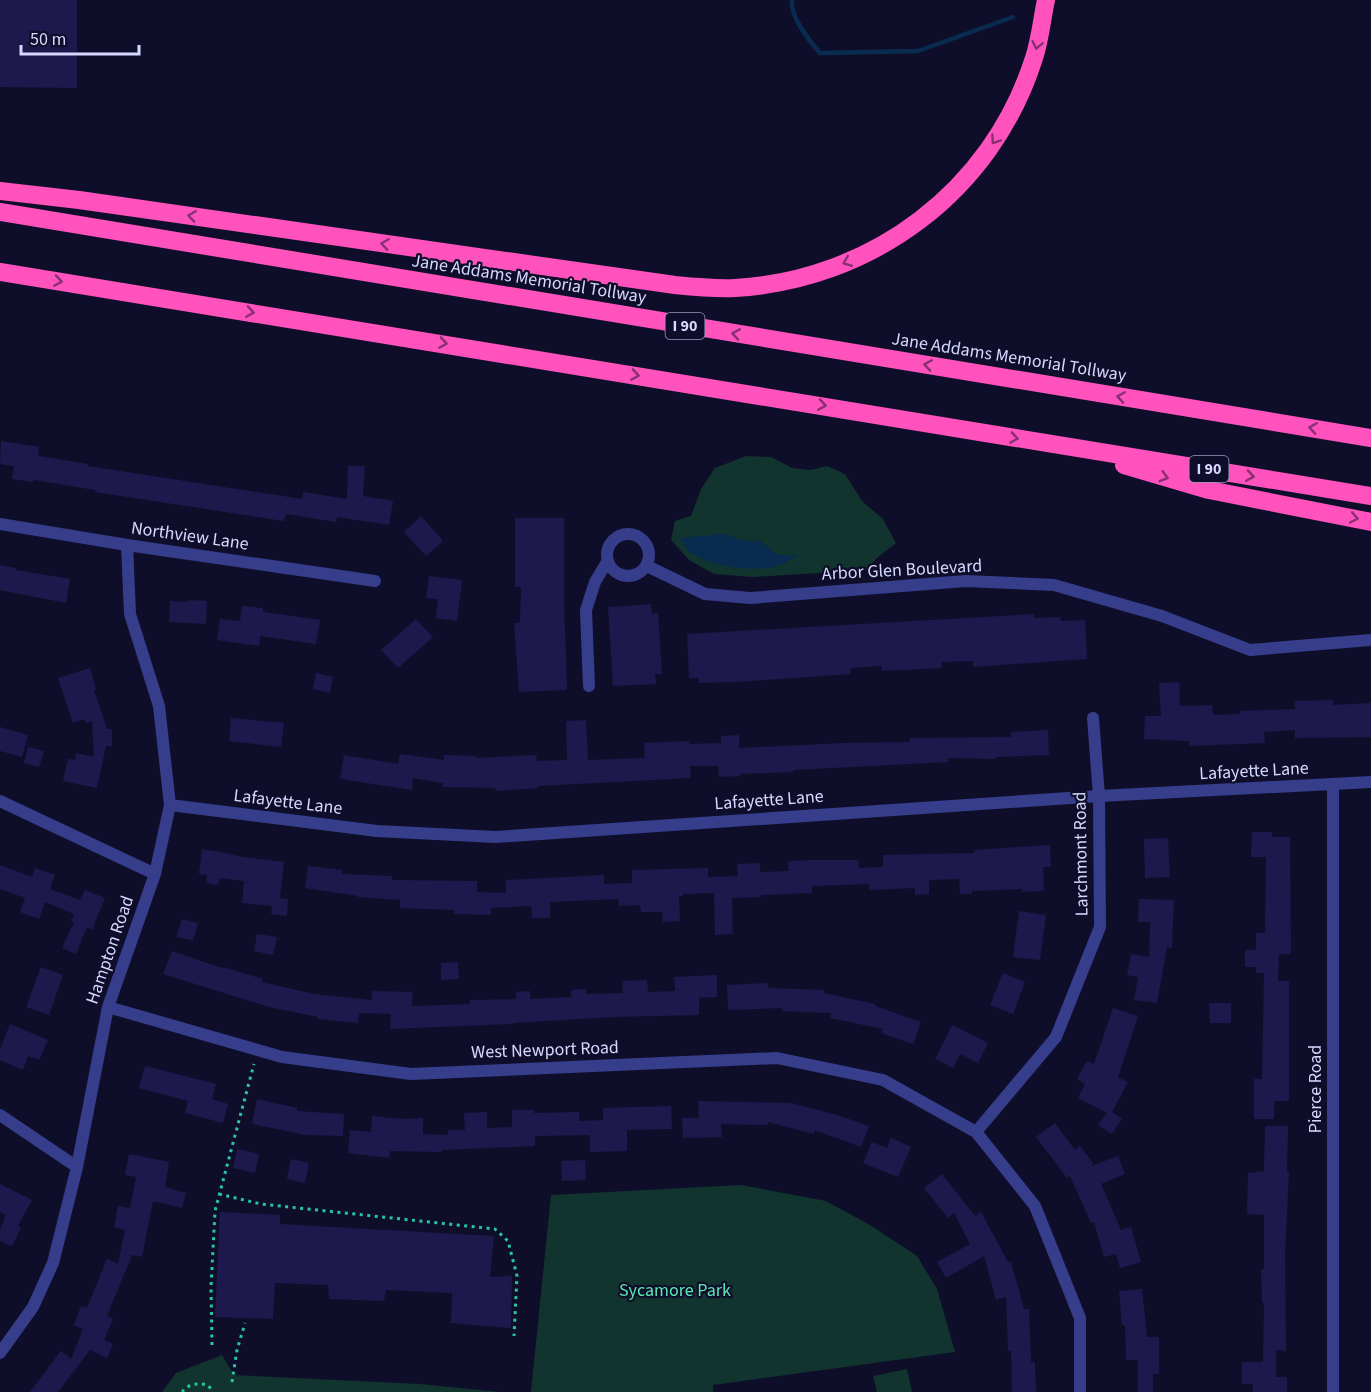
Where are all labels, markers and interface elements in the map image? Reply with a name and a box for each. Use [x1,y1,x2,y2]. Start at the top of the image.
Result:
scale bar [21,18,140,56]
text: 50 m [30,27,66,52]
one-way arrow [1031,40,1044,50]
one-way arrow [991,133,1002,144]
one-way arrow [188,211,197,223]
one-way arrow [381,238,390,250]
street label: Jane Addams Memorial Tollway [410,248,649,310]
one-way arrow [842,255,853,267]
one-way arrow [52,274,62,287]
one-way arrow [245,305,255,318]
road number: I 90 [666,313,704,339]
street label: Jane Addams Memorial Tollway [890,326,1129,388]
one-way arrow [731,328,741,341]
one-way arrow [437,336,447,349]
one-way arrow [924,360,933,372]
one-way arrow [631,368,640,380]
one-way arrow [1116,391,1126,404]
one-way arrow [817,399,827,411]
one-way arrow [1309,423,1318,435]
one-way arrow [1010,431,1019,443]
road number: I 90 [1190,456,1228,482]
one-way arrow [1245,469,1255,482]
one-way arrow [1158,470,1169,482]
one-way arrow [1349,511,1359,524]
street label: Northview Lane [130,515,250,557]
street label: Arbor Glen Boulevard [821,553,983,587]
street label: Lafayette Lane [1199,756,1309,786]
street label: Lafayette Lane [232,783,344,821]
street label: Lafayette Lane [713,784,825,816]
street label: Larchmont Road [1067,791,1095,917]
street label: Hampton Road [80,892,140,1008]
street label: West Newport Road [471,1035,619,1065]
street label: Pierce Road [1303,1045,1328,1133]
park label: Sycamore Park [619,1278,731,1303]

